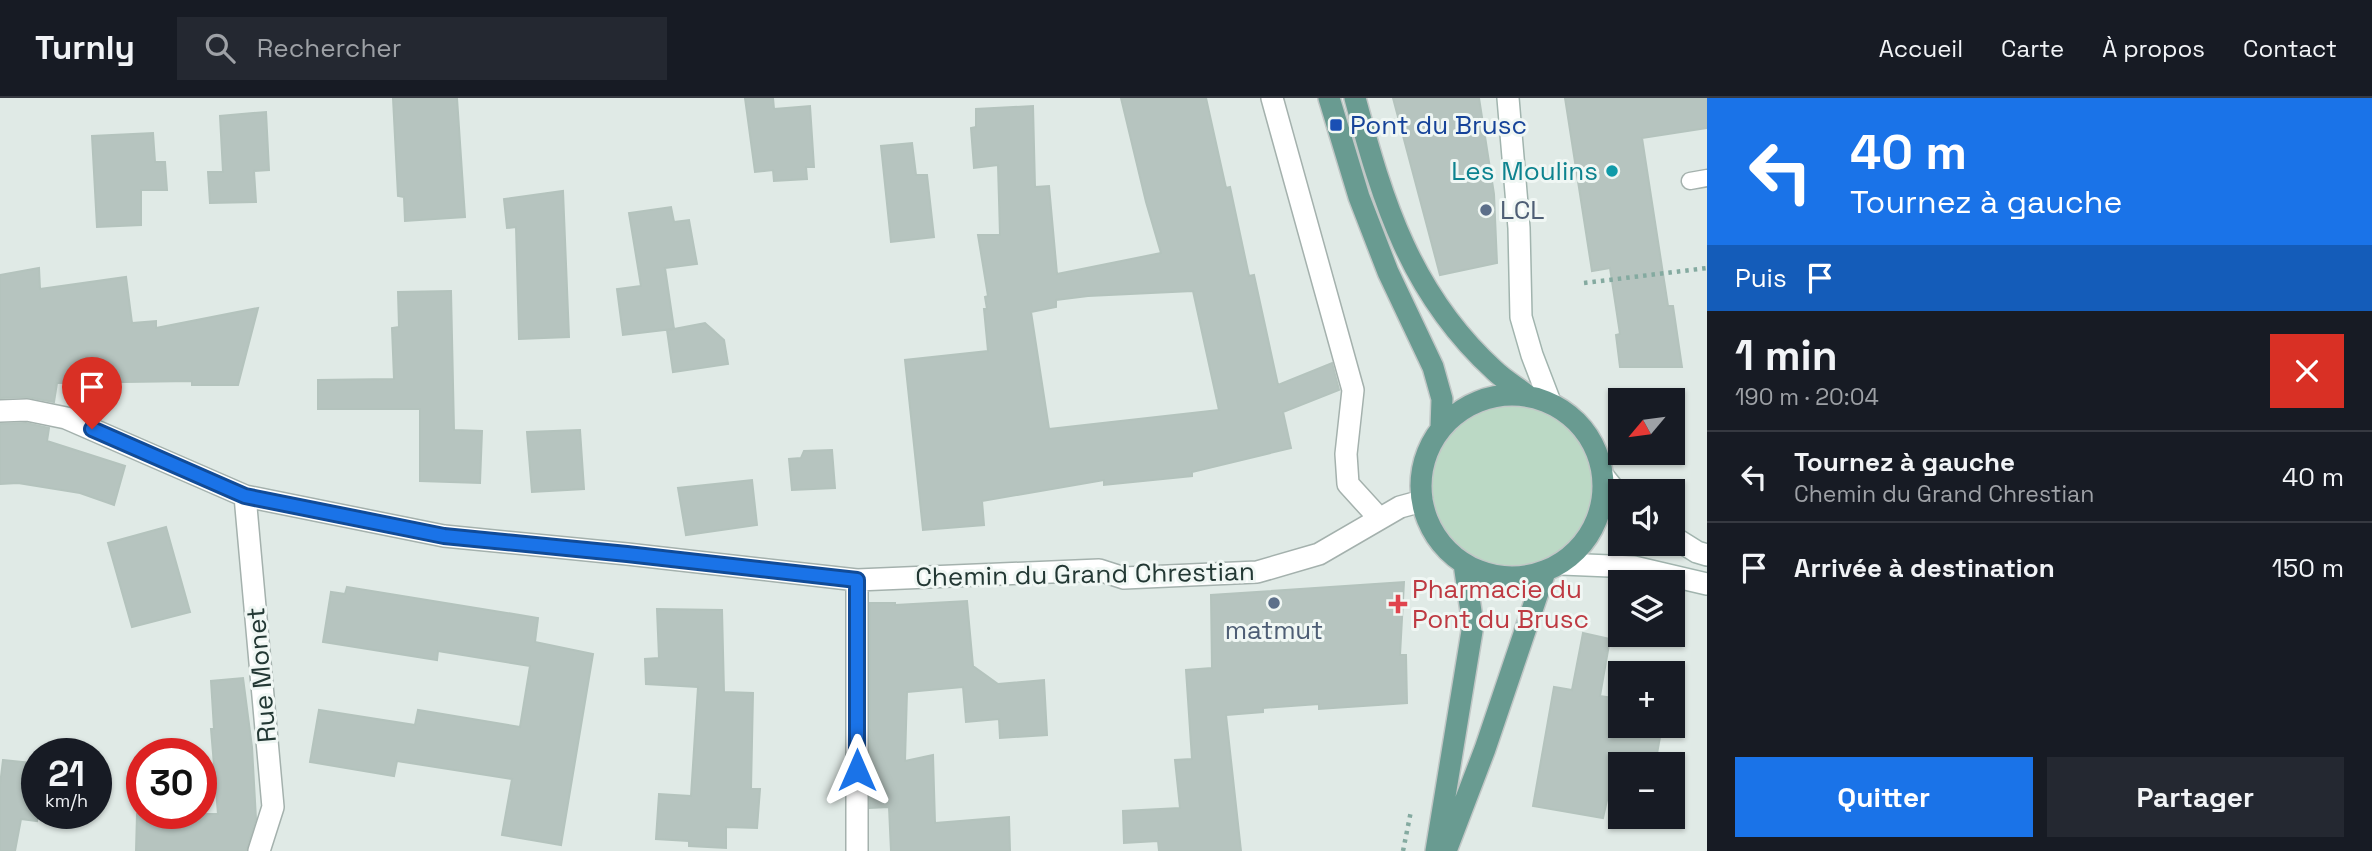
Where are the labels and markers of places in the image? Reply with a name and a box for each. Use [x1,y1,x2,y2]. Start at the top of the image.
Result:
place label: Pont du Brusc [1350,108,1527,142]
marker: Pont du Brusc [1328,117,1344,133]
place label: Les Moulins [1451,154,1598,188]
marker: Les Moulins [1604,163,1620,179]
place label: LCL [1500,193,1545,227]
marker: LCL [1478,202,1494,218]
pin [62,357,122,429]
place label: Pharmacie du Pont du Brusc [1412,572,1589,636]
marker: matmut [1266,595,1282,611]
marker: Pharmacie du Pont du Brusc [1390,596,1406,612]
place label: matmut [1225,613,1323,647]

